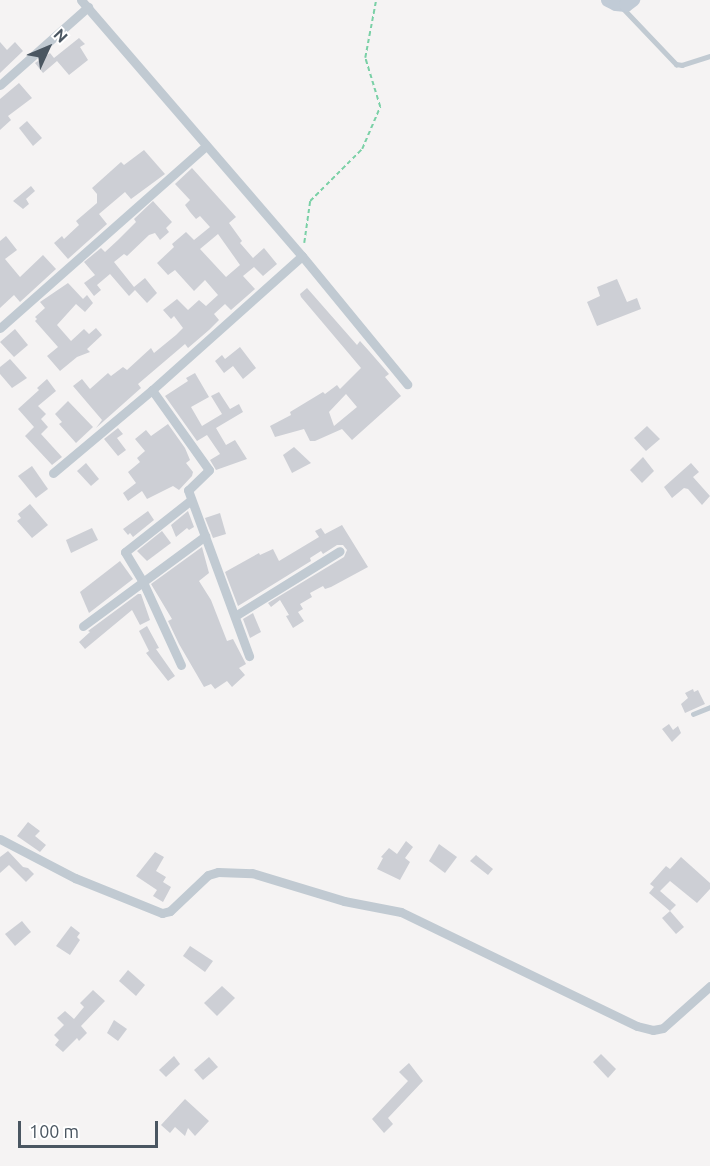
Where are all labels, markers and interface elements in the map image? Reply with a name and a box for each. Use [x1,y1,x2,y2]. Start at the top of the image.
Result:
north arrow [18,18,78,78]
text: N [50,25,72,46]
scale bar [21,1109,160,1147]
text: 100 m [29,1121,79,1141]

